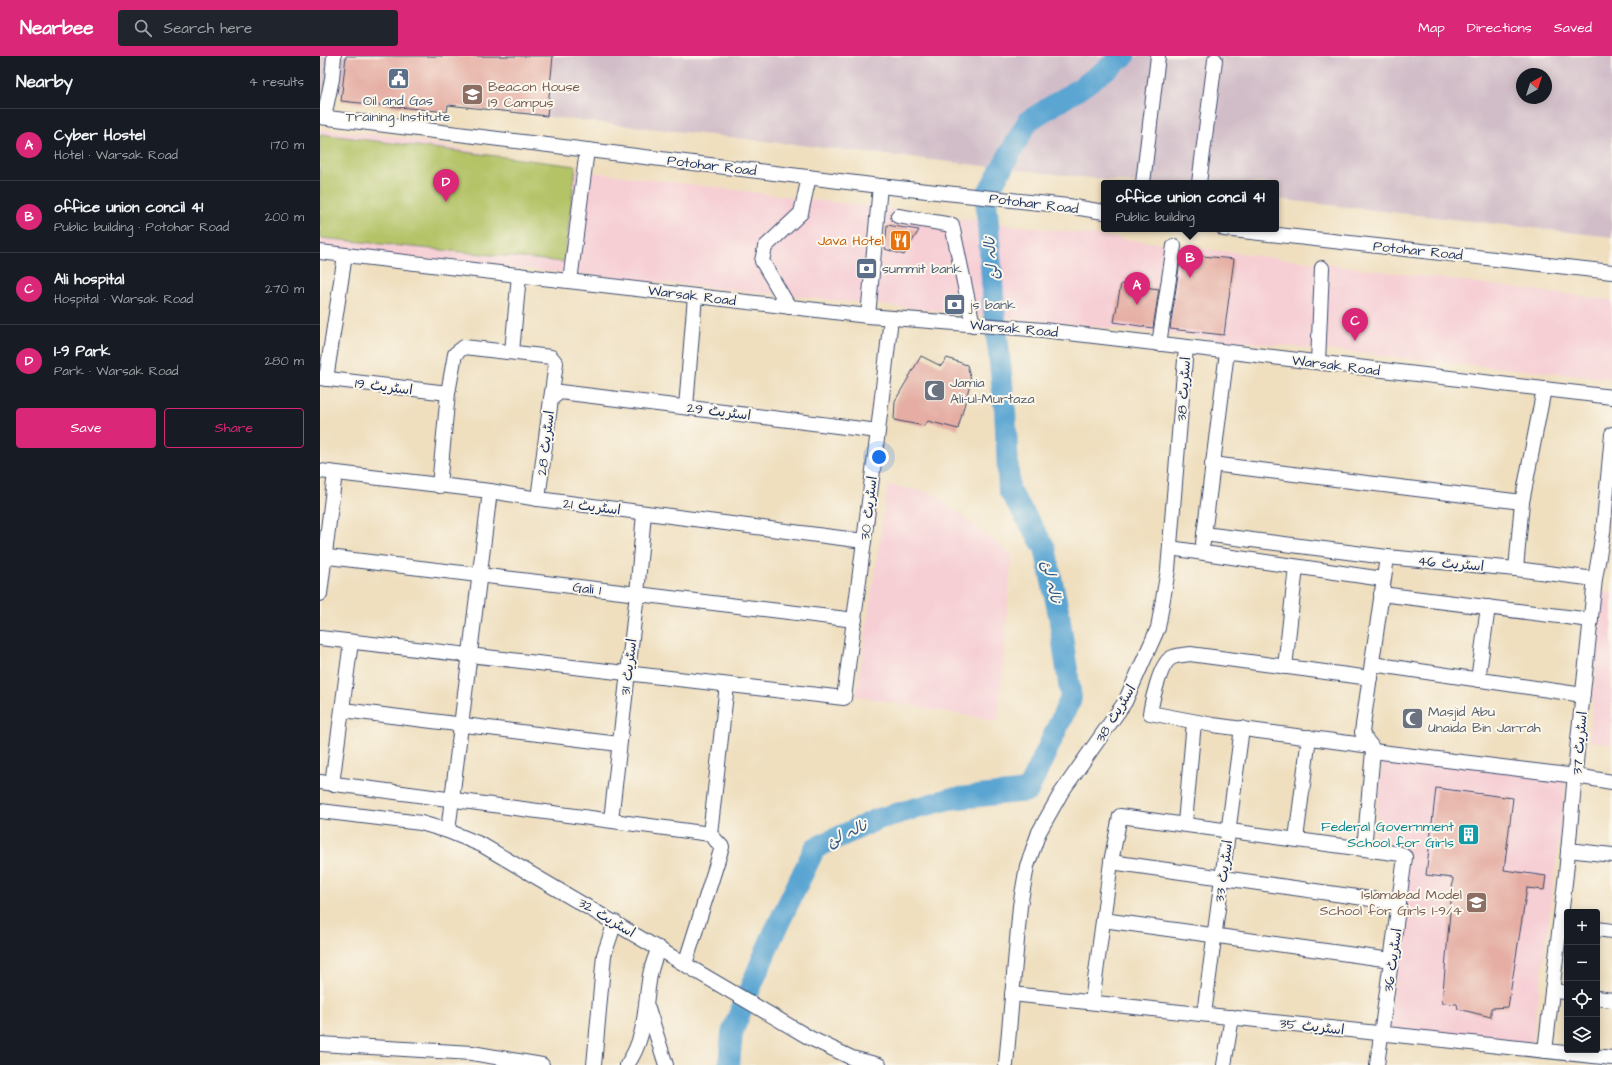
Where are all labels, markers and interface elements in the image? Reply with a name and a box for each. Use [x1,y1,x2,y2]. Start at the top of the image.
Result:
search box [118,10,398,46]
text: Nearbee [20,15,94,42]
icon: search [132,17,154,39]
text: Search here [164,18,252,39]
text: Map [1418,18,1445,38]
text: Directions [1467,18,1532,38]
text: Saved [1554,18,1592,38]
public building icon: Oil and Gas Training Institute [385,65,411,91]
north arrow [1516,68,1552,104]
text: Nearby [16,70,73,94]
text: 4 results [249,73,304,91]
place label: Beacon House I9 Campus [488,77,580,113]
school or university icon: Beacon House I9 Campus [460,81,486,107]
place label: Oil and Gas Training Institute [346,91,451,127]
text: Cyber Hostel [54,125,145,146]
text: A [25,136,33,154]
text: 170 m [271,136,304,154]
text: Hotel · Warsak Road [54,146,178,164]
street label: Potohar Road [666,151,758,181]
pin: D [433,169,459,202]
popup [1101,180,1279,232]
text: office union concil 41 [1115,187,1265,208]
street label: Potohar Road [988,189,1080,219]
text: office union concil 41 [54,197,203,218]
text: B [24,208,34,226]
text: 200 m [265,208,304,226]
text: Public building [1115,208,1195,226]
text: Public building · Potohar Road [54,218,229,236]
restaurant icon: Java Hotel [887,227,913,253]
place label: Java Hotel [818,231,884,251]
water label: نالہ لئ [979,235,1004,280]
street label: Potohar Road [1372,236,1464,266]
pin: B [1177,245,1203,278]
bank icon: summit bank [853,255,879,281]
place label: summit bank [882,259,962,279]
text: Ali hospital [54,269,124,290]
pin: A [1124,272,1150,305]
text: C [24,280,34,298]
text: 270 m [265,280,304,298]
street label: Warsak Road [647,281,737,311]
text: Hospital · Warsak Road [54,290,193,308]
bank icon: js bank [942,291,968,317]
place label: js bank [968,295,1016,315]
pin: C [1342,308,1368,341]
street label: Warsak Road [969,315,1059,343]
text: I-9 Park [54,341,110,362]
street label: Warsak Road [1291,351,1381,381]
text: D [25,352,33,370]
text: 280 m [265,352,304,370]
street label: اسٹریٹ 38 [1172,356,1196,422]
text: Park · Warsak Road [54,362,179,380]
place label: Jamia Ali-ul-Murtaza [950,373,1035,409]
street label: اسٹریٹ 19 [354,374,414,400]
mosque icon: Jamia Ali-ul-Murtaza [922,377,948,403]
street label: اسٹریٹ 29 [686,398,752,426]
button: Save [16,408,156,448]
button: Share [164,408,304,448]
street label: اسٹریٹ 28 [532,409,560,477]
your location [869,447,889,467]
street label: اسٹریٹ 30 [855,475,883,541]
street label: اسٹریٹ 21 [562,494,622,520]
street label: اسٹریٹ 46 [1417,551,1485,577]
water label: نالہ لئ [1037,559,1066,606]
street label: Gali 1 [571,577,602,601]
street label: اسٹریٹ 31 [616,637,642,697]
street label: اسٹریٹ 38 [1091,681,1141,746]
place label: Masjid Abu Unaida Bin Jarrah [1428,702,1541,738]
mosque icon: Masjid Abu Unaida Bin Jarrah [1400,706,1426,732]
street label: اسٹریٹ 37 [1567,710,1593,776]
water label: نالہ لئ [823,814,872,852]
place label: Federal Government School for Girls [1321,817,1454,853]
building icon: Federal Government School for Girls [1456,821,1482,847]
street label: اسٹریٹ 33 [1210,839,1238,904]
place label: Islamabad Model School for Girls I-9/4 [1319,885,1462,921]
school or university icon: Islamabad Model School for Girls I-9/4 [1464,889,1490,915]
street label: اسٹریٹ 32 [574,893,639,943]
map controls [1564,909,1600,1053]
button: + [1564,909,1600,945]
street label: اسٹریٹ 36 [1379,927,1407,993]
button: − [1564,945,1600,981]
button: locate [1564,981,1600,1017]
street label: اسٹریٹ 35 [1278,1014,1345,1040]
button: layers [1564,1017,1600,1053]

